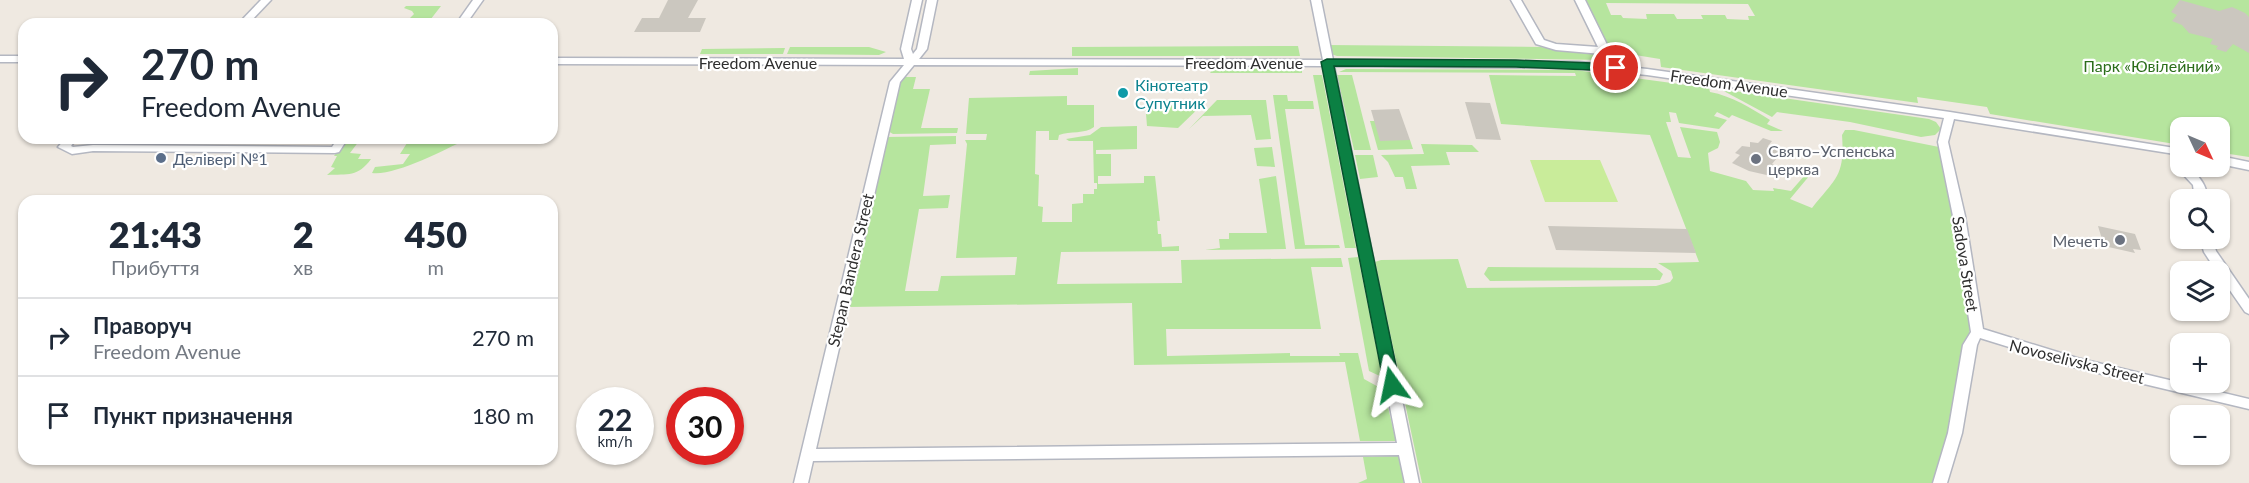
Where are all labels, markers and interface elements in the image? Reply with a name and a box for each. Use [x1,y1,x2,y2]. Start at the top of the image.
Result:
text: 270 m [141,39,259,89]
icon: right [42,42,120,120]
pin [1590,42,1641,93]
icon: arrive [1599,51,1632,84]
street label: Freedom Avenue [699,53,817,72]
street label: Freedom Avenue [1185,53,1303,72]
park label: Парк «Ювілейний» [2083,56,2221,75]
street label: Freedom Avenue [1669,65,1789,101]
place label: Кінотеатр Супутник [1135,75,1208,112]
marker: Кінотеатр Супутник [1116,86,1130,100]
text: Freedom Avenue [141,90,341,123]
north arrow [2170,117,2230,177]
map controls [2170,117,2230,465]
place label: Свято–Успенська церква [1768,141,1895,178]
place label: Делівері №1 [173,149,268,168]
marker: Делівері №1 [154,151,168,165]
marker: Свято–Успенська церква [1749,152,1763,166]
button: search [2170,189,2230,249]
street label: Stepan Bandera Street [823,191,877,349]
text: 21:43 [109,212,202,256]
text: 2 [293,212,314,256]
text: 450 [404,212,467,256]
street label: Sadova Street [1949,215,1983,313]
place label: Мечеть [2053,231,2108,250]
marker: Мечеть [2113,233,2127,247]
text: Прибуття [111,255,200,279]
text: хв [293,255,313,279]
text: m [428,255,444,279]
button: layers [2170,261,2230,321]
text: Праворуч [93,312,192,339]
icon: right [42,321,75,354]
text: 270 m [472,324,534,351]
button: + [2170,333,2230,393]
street label: Novoselivska Street [2008,335,2147,387]
text: Freedom Avenue [93,339,241,363]
position arrow [1360,353,1424,417]
speed limit sign: 30 [666,387,744,465]
icon: arrive [42,399,75,432]
text: 22 [598,401,632,437]
text: Пункт призначення [93,402,293,429]
text: 180 m [472,402,534,429]
button: − [2170,405,2230,465]
text: km/h [597,432,633,450]

